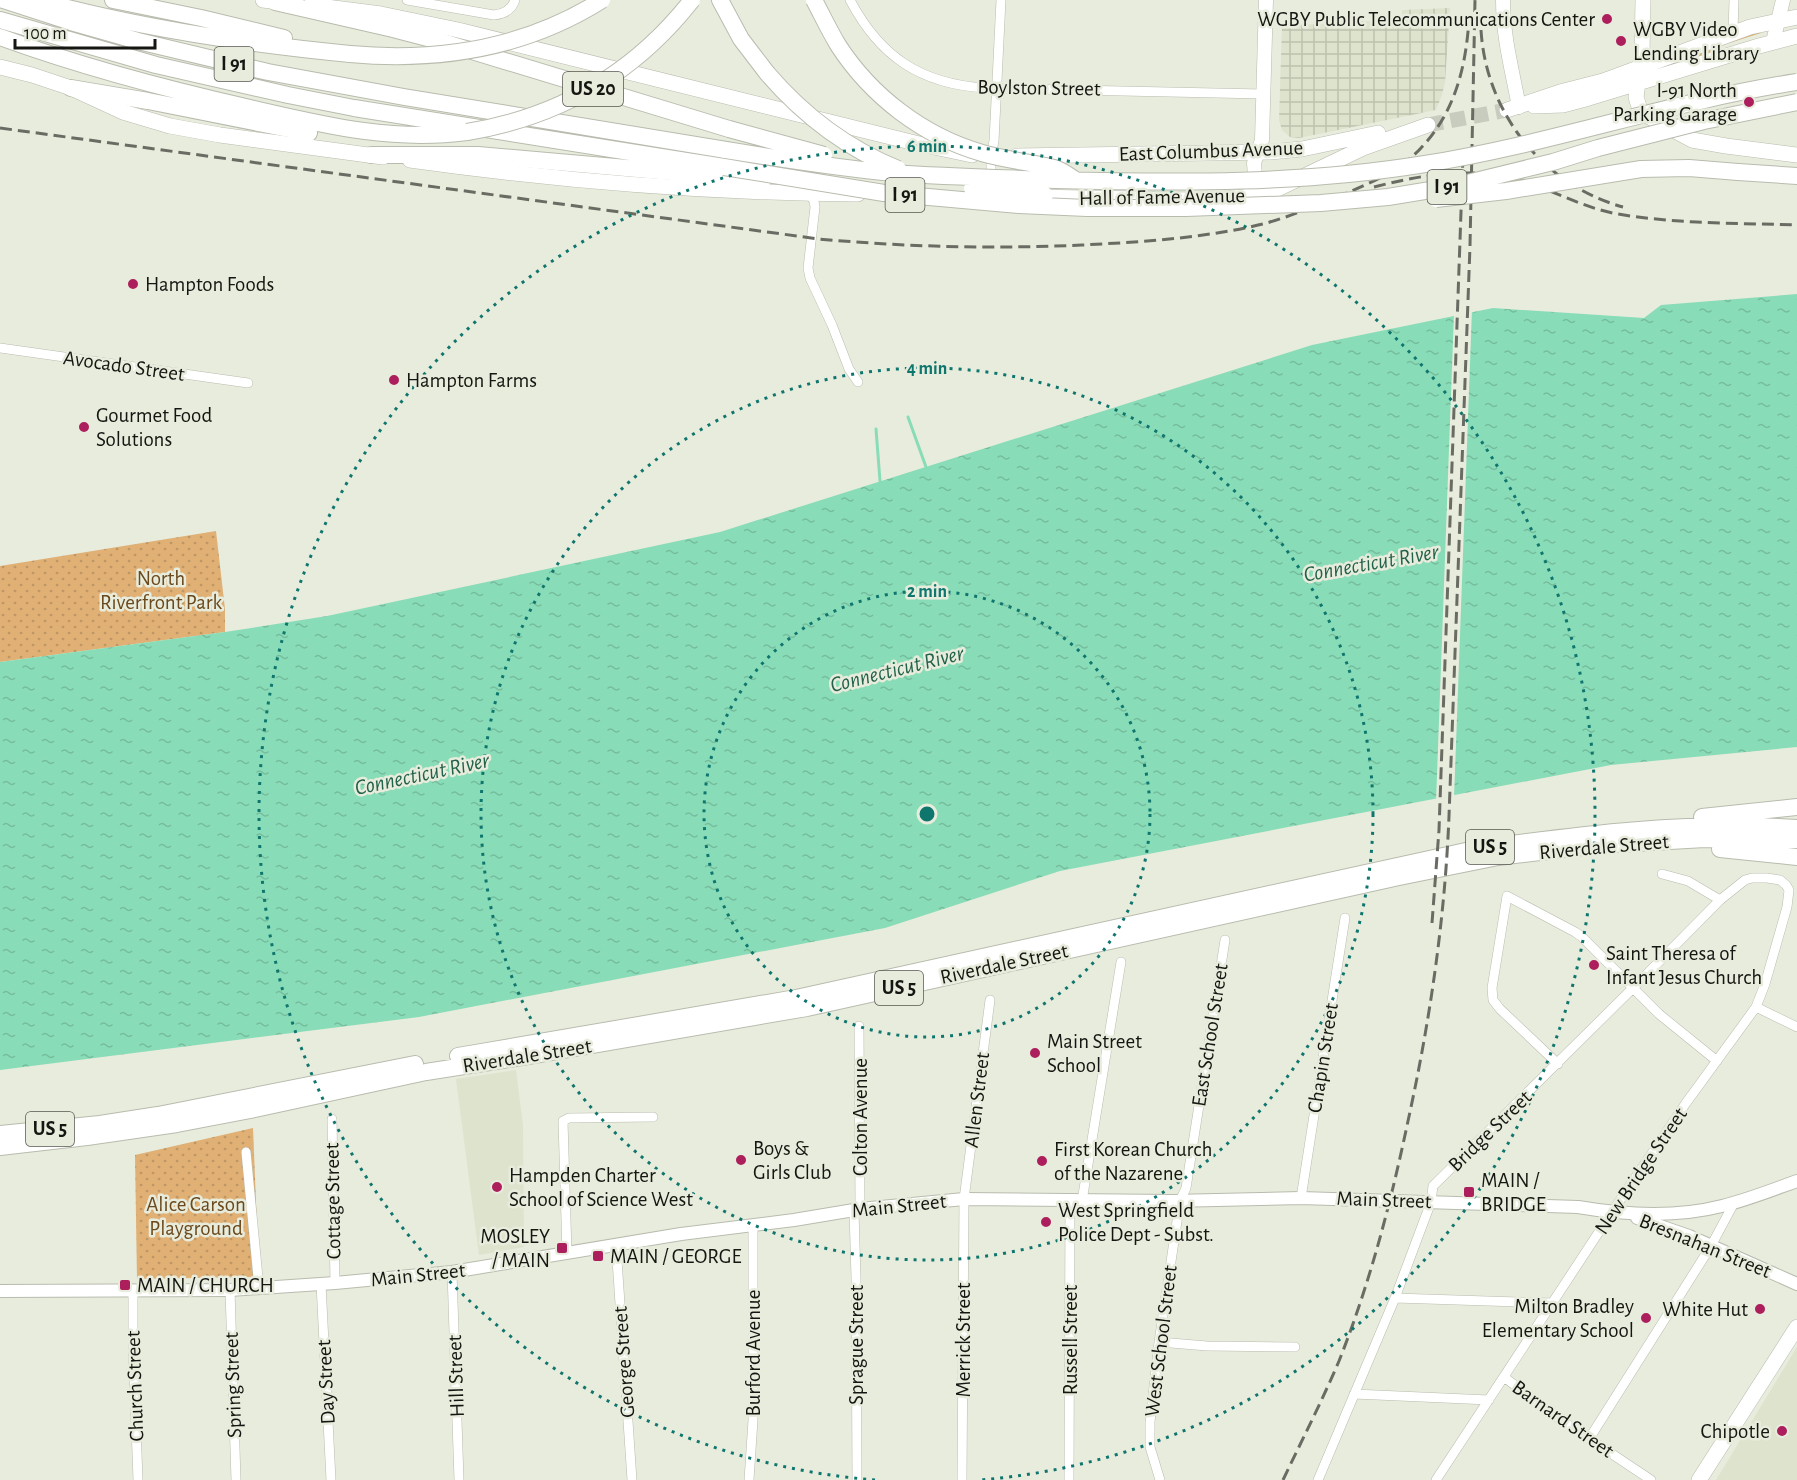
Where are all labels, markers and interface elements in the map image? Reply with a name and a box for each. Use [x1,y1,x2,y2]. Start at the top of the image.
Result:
place label: WGBY Public Telecommunications Center [1257,9,1595,30]
scale bar [15,12,154,50]
marker: WGBY Public Telecommunications Center [1600,12,1614,26]
place label: WGBY Video Lending Library [1633,19,1759,64]
text: 100 m [24,25,67,43]
marker: WGBY Video Lending Library [1614,34,1628,48]
road number: I 91 [214,47,254,81]
road number: US 20 [563,72,623,106]
street label: Boylston Street [977,76,1101,100]
place label: I-91 North Parking Garage [1613,80,1737,125]
marker: I-91 North Parking Garage [1742,95,1756,109]
street label: East Columbus Avenue [1118,137,1304,165]
text: 6 min [907,138,947,156]
road number: I 91 [1428,170,1466,204]
road number: I 91 [886,178,924,212]
street label: Hall of Fame Avenue [1079,185,1245,209]
place label: Hampton Foods [145,274,274,295]
marker: Hampton Foods [126,277,140,291]
street label: Avocado Street [62,347,186,385]
text: 4 min [907,360,947,378]
place label: Hampton Farms [406,370,537,391]
marker: Hampton Farms [387,373,401,387]
place label: Gourmet Food Solutions [96,405,212,450]
marker: Gourmet Food Solutions [77,420,91,434]
water label: Connecticut River [1302,540,1441,586]
park label: North Riverfront Park [100,568,223,613]
text: 2 min [907,583,947,601]
water label: Connecticut River [828,642,967,696]
water label: Connecticut River [353,749,492,799]
centre of rings [917,804,937,824]
road number: US 5 [1466,830,1514,864]
street label: Riverdale Street [1538,831,1670,863]
street label: Riverdale Street [938,940,1070,988]
place label: Saint Theresa of Infant Jesus Church [1606,943,1762,988]
marker: Saint Theresa of Infant Jesus Church [1587,958,1601,972]
street label: East School Street [1188,962,1232,1108]
road number: US 5 [875,971,923,1005]
street label: Chapin Street [1304,1001,1342,1114]
place label: Main Street School [1047,1031,1142,1076]
street label: Riverdale Street [461,1035,593,1077]
marker: Main Street School [1028,1046,1042,1060]
street label: Allen Street [961,1051,993,1149]
street label: Colton Avenue [850,1058,871,1176]
street label: Bridge Street [1444,1086,1536,1176]
street label: New Bridge Street [1591,1104,1691,1238]
road number: US 5 [26,1112,74,1146]
place label: Boys & Girls Club [753,1138,832,1183]
place label: First Korean Church of the Nazarene [1054,1139,1212,1184]
street label: Cottage Street [321,1142,345,1260]
marker: Boys & Girls Club [734,1153,748,1167]
marker: First Korean Church of the Nazarene [1035,1154,1049,1168]
place label: Hampden Charter School of Science West [509,1165,693,1210]
place label: MAIN / BRIDGE [1481,1170,1546,1215]
marker: Hampden Charter School of Science West [490,1180,504,1194]
marker: MAIN / BRIDGE [1462,1185,1476,1199]
street label: Main Street [1336,1188,1432,1212]
street label: Main Street [851,1191,948,1221]
park label: Alice Carson Playground [146,1194,246,1239]
place label: West Springfield Police Dept - Subst. [1058,1200,1214,1245]
street label: Bresnahan Street [1636,1210,1774,1282]
marker: West Springfield Police Dept - Subst. [1039,1215,1053,1229]
place label: MOSLEY / MAIN [480,1226,550,1271]
marker: MOSLEY / MAIN [555,1241,569,1255]
place label: MAIN / GEORGE [610,1246,742,1267]
marker: MAIN / GEORGE [591,1249,605,1263]
street label: Main Street [370,1260,467,1290]
street label: West School Street [1141,1264,1181,1418]
place label: MAIN / CHURCH [137,1275,274,1296]
marker: MAIN / CHURCH [118,1278,132,1292]
street label: Merrick Street [953,1282,974,1398]
street label: Russell Street [1060,1284,1081,1395]
street label: Sprague Street [846,1285,867,1405]
street label: Burford Avenue [743,1290,764,1416]
place label: Milton Bradley Elementary School [1482,1296,1634,1341]
place label: White Hut [1662,1299,1748,1320]
marker: White Hut [1753,1302,1767,1316]
street label: George Street [610,1305,638,1418]
marker: Milton Bradley Elementary School [1639,1311,1653,1325]
street label: Church Street [123,1330,147,1442]
street label: Spring Street [221,1331,245,1438]
street label: Hill Street [444,1334,468,1418]
street label: Day Street [313,1339,339,1425]
street label: Barnard Street [1508,1376,1618,1462]
place label: Chipotle [1701,1421,1770,1442]
marker: Chipotle [1775,1424,1789,1438]

